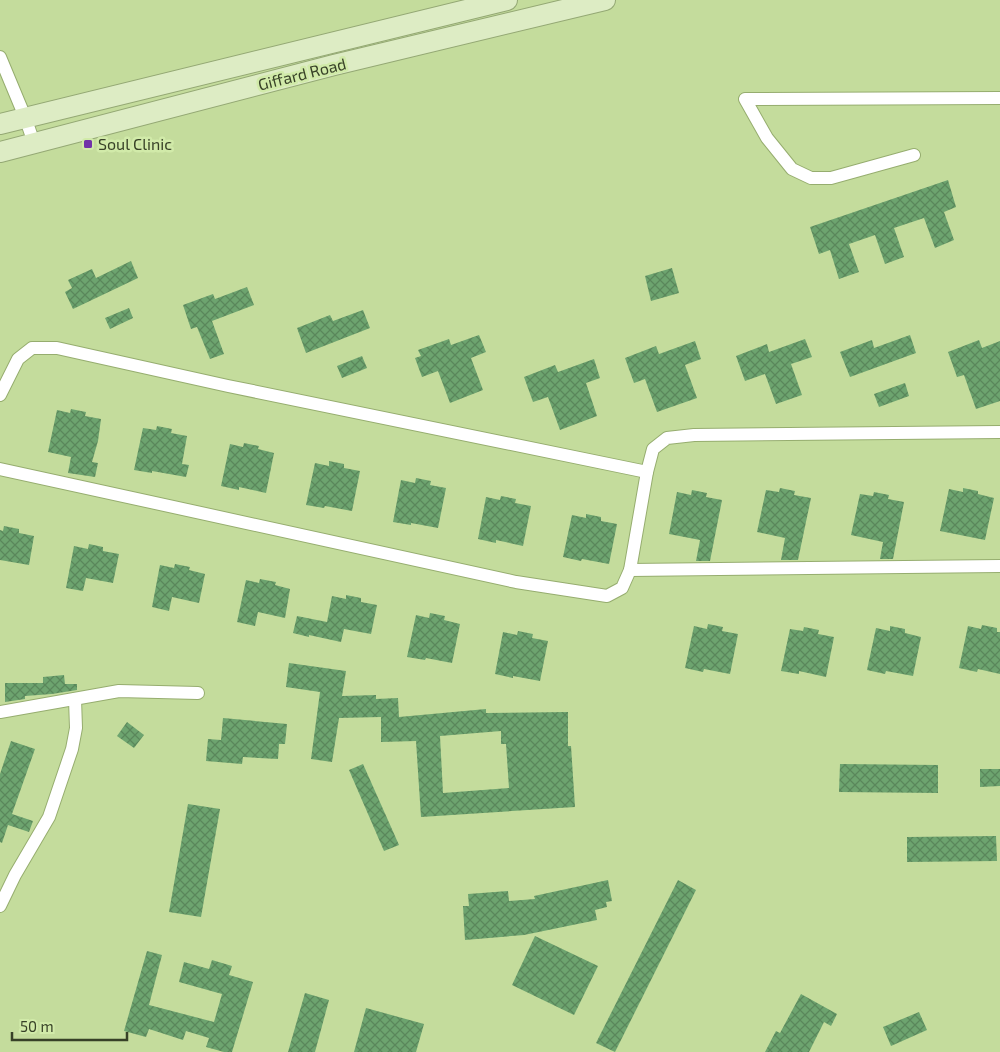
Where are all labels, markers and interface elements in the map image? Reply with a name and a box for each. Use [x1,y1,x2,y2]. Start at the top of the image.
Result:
street label: Giffard Road [256,53,348,94]
place label: Soul Clinic [98,134,172,153]
marker: Soul Clinic [82,138,94,150]
scale bar [12,1010,128,1042]
text: 50 m [20,1017,54,1035]

